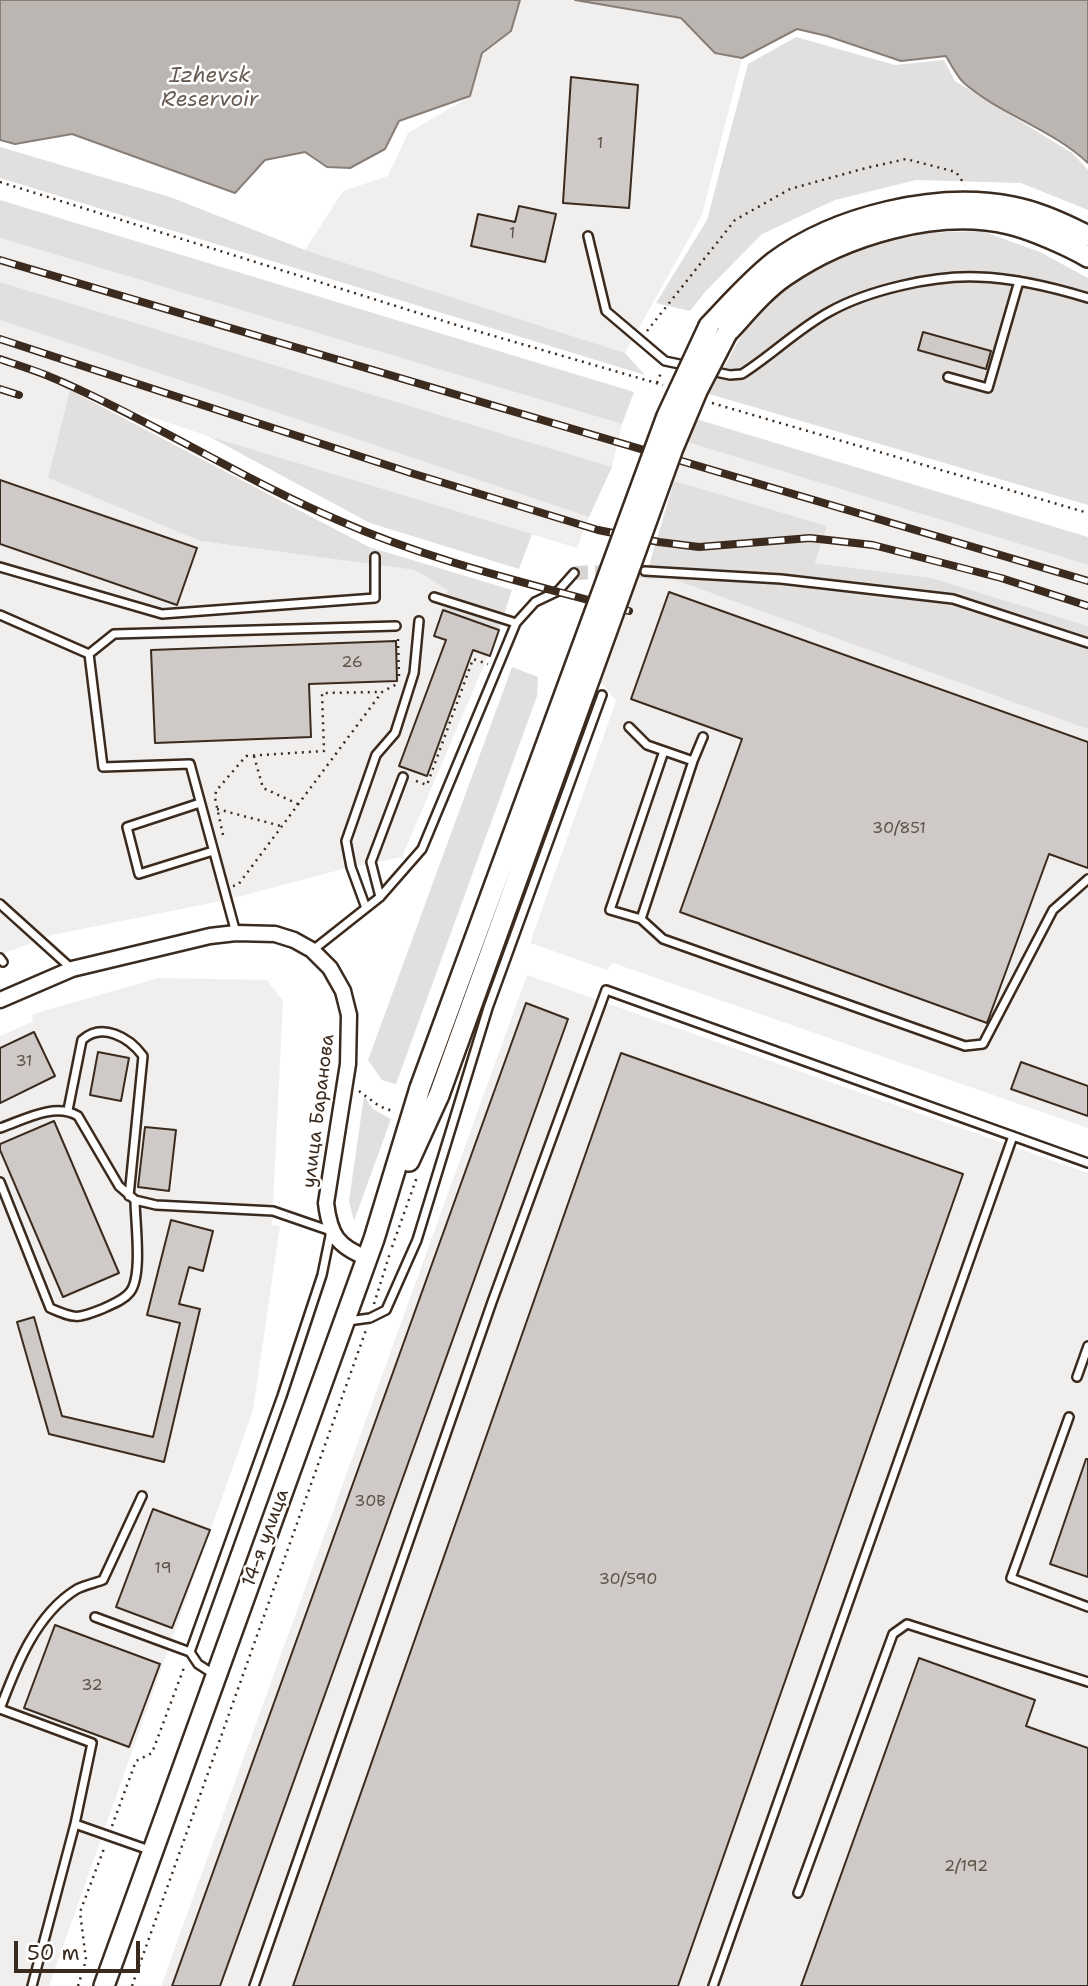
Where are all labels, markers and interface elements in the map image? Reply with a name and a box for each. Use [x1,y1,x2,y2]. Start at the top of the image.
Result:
water label: Izhevsk Reservoir [161,64,259,114]
house number: 1 [597,134,603,154]
house number: 1 [509,224,515,244]
house number: 26 [341,653,363,673]
house number: 30/851 [872,819,926,839]
street label: улица Баранова [298,1033,340,1189]
house number: 31 [15,1052,33,1072]
street label: 14-я улица [238,1486,294,1590]
house number: 30В [354,1492,386,1512]
house number: 19 [154,1559,172,1579]
house number: 30/590 [599,1570,657,1590]
house number: 32 [81,1676,103,1696]
house number: 2/192 [944,1857,988,1877]
scale bar [18,1926,144,1970]
text: 50 m [27,1939,80,1967]

